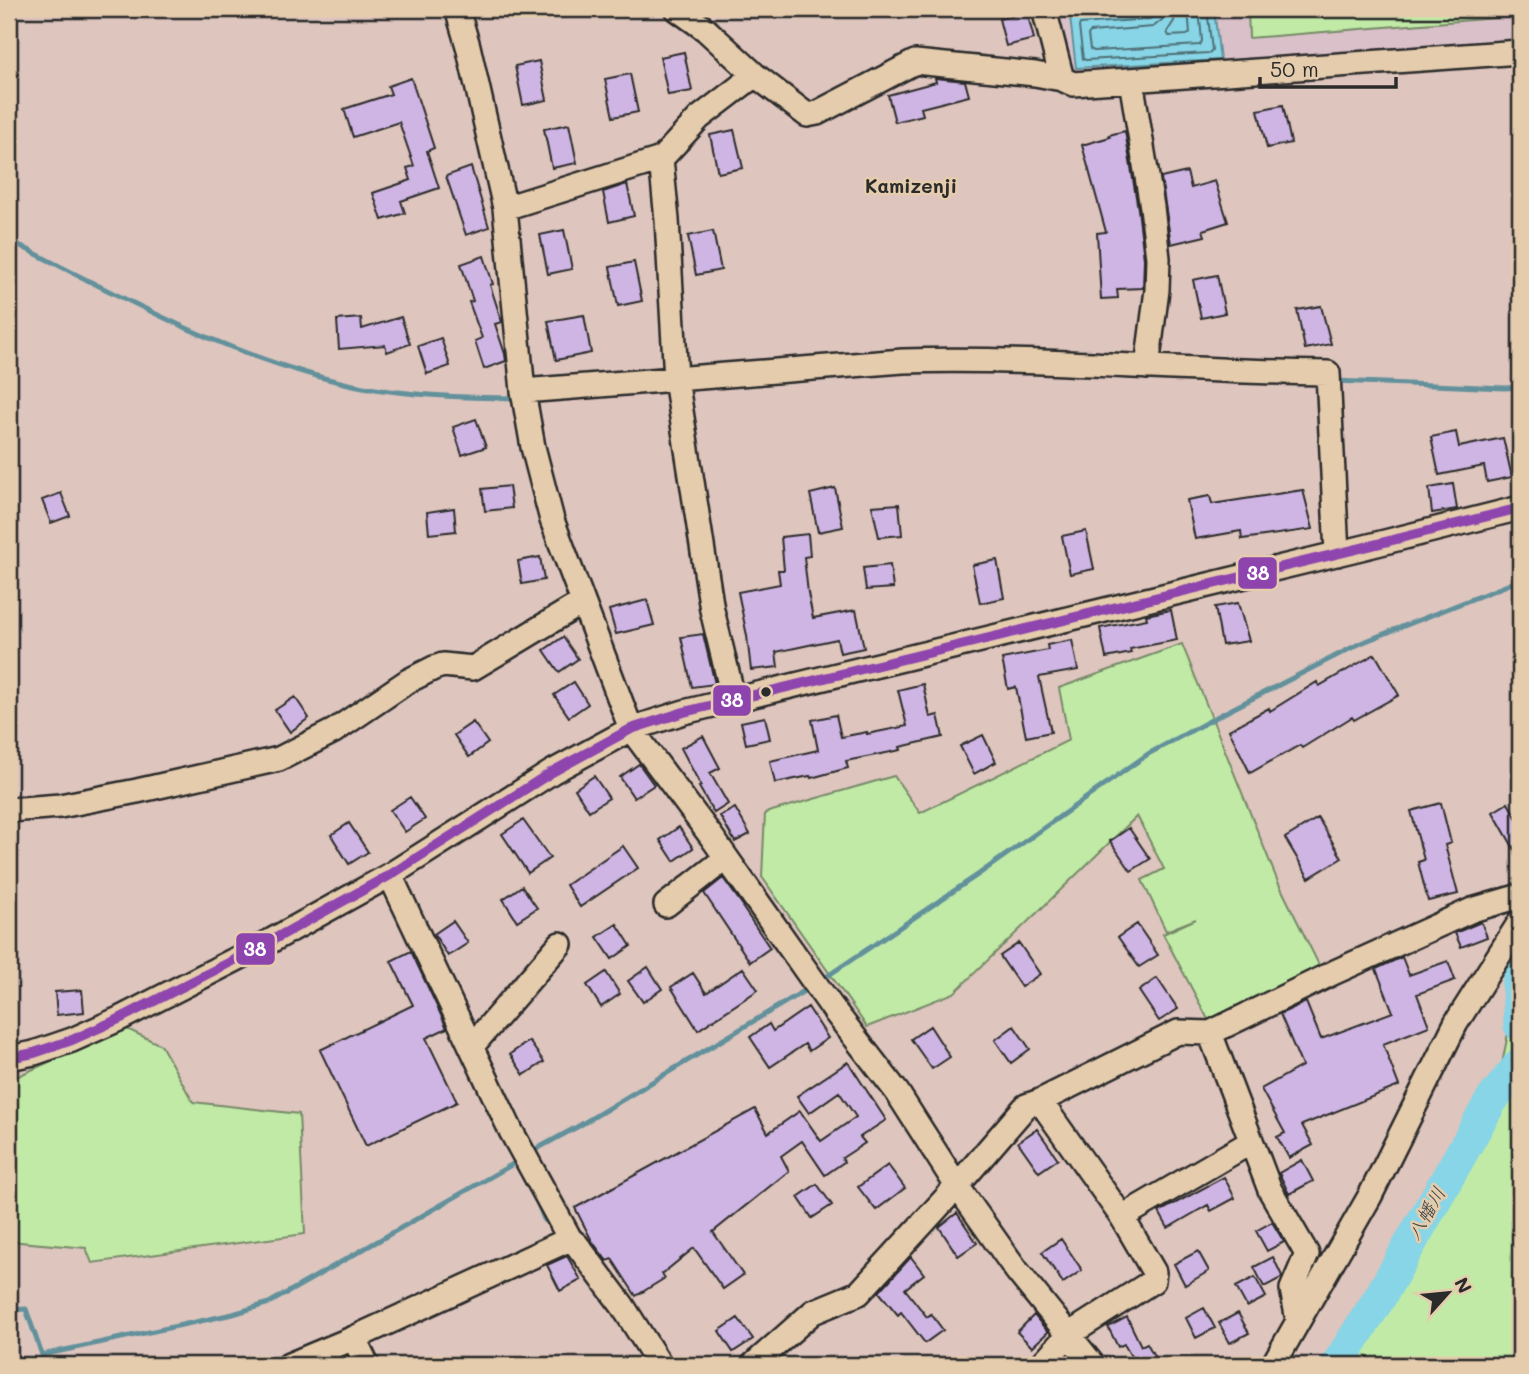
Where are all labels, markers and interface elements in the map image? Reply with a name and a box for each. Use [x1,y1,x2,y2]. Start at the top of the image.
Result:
scale bar [1260,46,1396,90]
text: 50 m [1270,55,1319,82]
district label: Kamizenji [865,173,957,198]
line badge: 38 [1237,556,1278,590]
text: 38 [1246,560,1270,585]
line badge: 38 [712,684,752,717]
unlabelled marker [759,685,773,699]
text: 38 [720,687,744,712]
line badge: 38 [235,932,276,966]
text: 38 [243,936,267,961]
water label: 八幡川 [1400,1182,1451,1244]
north arrow [1414,1258,1484,1328]
text: N [1449,1273,1478,1297]

